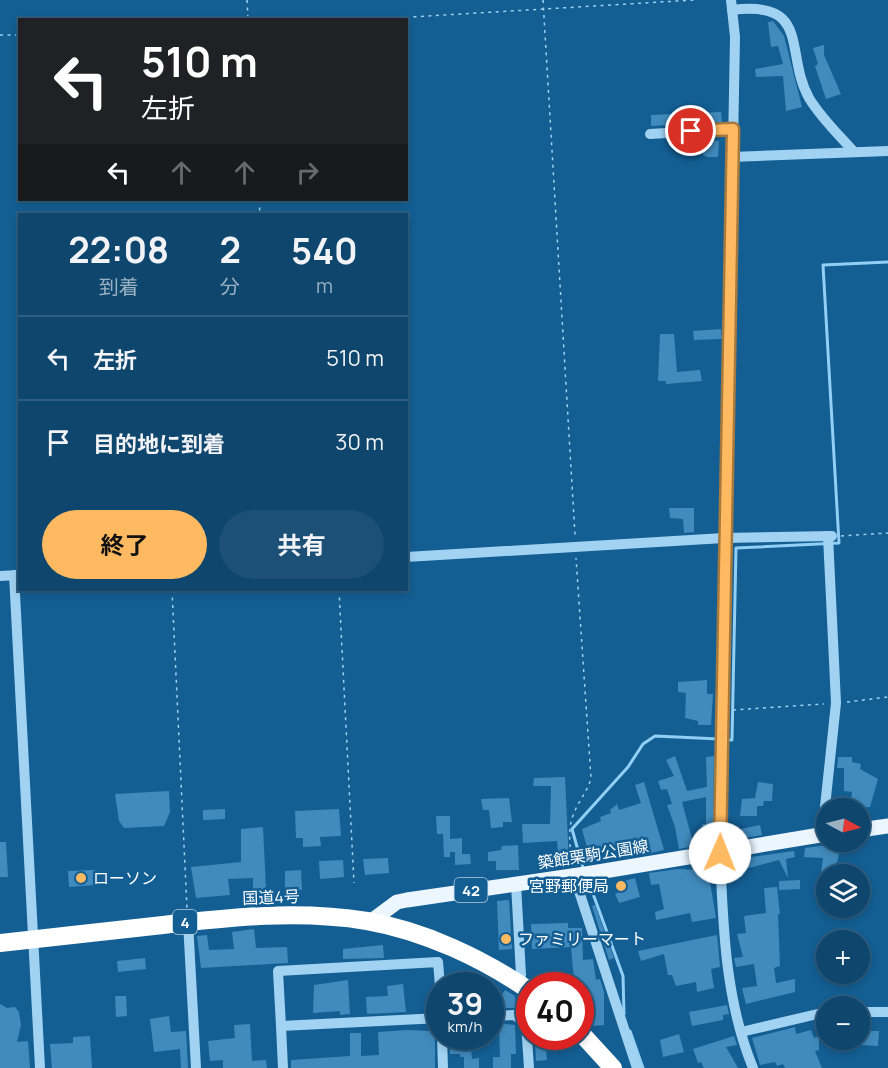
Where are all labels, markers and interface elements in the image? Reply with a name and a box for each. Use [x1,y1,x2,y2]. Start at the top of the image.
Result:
text: 510 m [141,32,258,90]
icon: left [42,42,120,120]
text: 左折 [141,89,195,126]
pin [665,105,716,156]
icon: arrive [674,114,707,147]
icon: left [102,156,135,189]
icon: ahead [165,156,198,189]
icon: ahead [228,156,261,189]
icon: right [291,156,324,189]
text: 22:08 [68,225,169,274]
text: 2 [219,225,241,274]
text: 540 [291,226,358,275]
text: m [316,272,333,299]
text: 到着 [99,273,139,300]
text: 分 [220,273,240,300]
icon: left [42,342,75,375]
text: 510 m [326,343,384,373]
text: 左折 [93,345,137,375]
icon: arrive [42,426,75,459]
text: 30 m [335,427,384,457]
text: 目的地に到着 [93,429,225,459]
button: 終了 [42,510,207,579]
button: 共有 [219,510,384,579]
north arrow [816,798,870,852]
map controls [816,798,870,1050]
position arrow [688,821,752,885]
street label: 築館栗駒公園線 [536,834,650,874]
button: layers [816,864,870,918]
place label: ローソン [93,867,157,889]
marker: ローソン [74,871,88,885]
place label: 宮野郵便局 [529,875,609,897]
road number: 42 [454,878,488,902]
marker: 宮野郵便局 [614,879,628,893]
street label: 国道4号 [242,885,300,909]
road number: 4 [173,910,197,934]
place label: ファミリーマート [518,928,646,950]
button: + [816,930,870,984]
marker: ファミリーマート [499,932,513,946]
speed limit sign: 40 [516,972,594,1050]
text: 39 [447,983,483,1024]
button: − [816,996,870,1050]
text: km/h [448,1016,482,1037]

